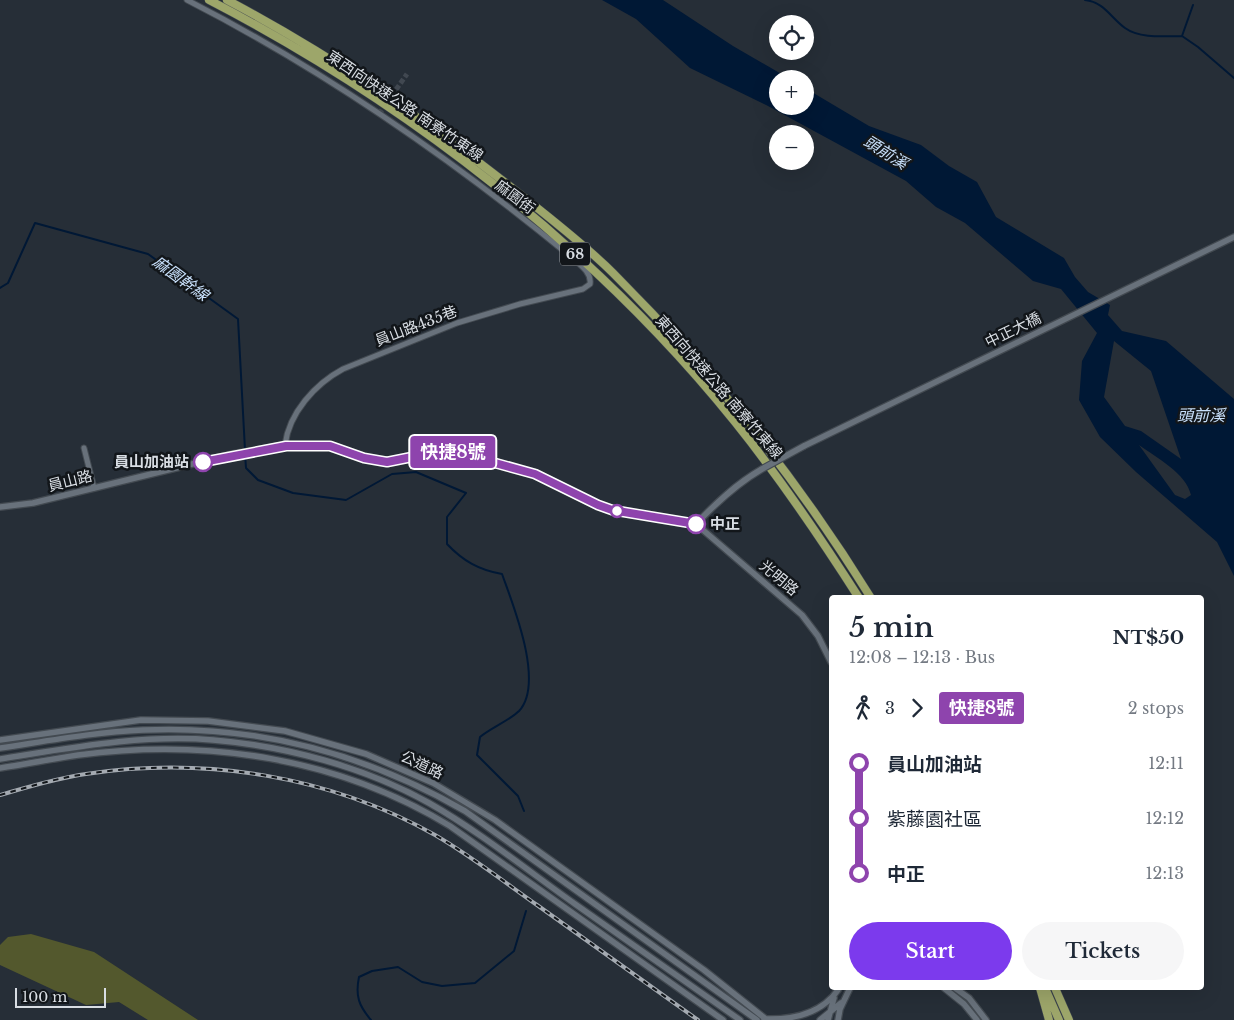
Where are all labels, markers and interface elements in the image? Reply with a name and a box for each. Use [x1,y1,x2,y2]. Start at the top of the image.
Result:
map controls [769,15,814,170]
button: locate [769,15,814,60]
street label: 東西向快速公路 南寮竹東線 [324,46,487,165]
button: + [769,70,814,115]
button: − [769,125,814,170]
water label: 頭前溪 [860,131,913,174]
street label: 麻園街 [492,175,539,218]
road number: 68 [560,242,590,266]
water label: 麻園幹線 [149,251,214,306]
street label: 員山路435巷 [372,301,460,350]
street label: 中正大橋 [982,308,1044,351]
street label: 東西向快速公路 南寮竹東線 [652,311,787,462]
water label: 頭前溪 [1177,405,1227,425]
line badge: 快捷8號 [418,436,488,468]
text: 快捷8號 [420,441,486,463]
place label: 員山加油站 [114,452,189,471]
marker: 員山加油站 [193,452,213,472]
street label: 員山路 [46,466,94,495]
unlabelled marker [610,504,624,518]
marker: 中正 [686,514,706,534]
place label: 中正 [710,514,740,533]
street label: 光明路 [756,556,803,599]
text: 5 min [849,610,934,645]
text: NT$50 [1113,626,1184,649]
text: 12:08 – 12:13 · Bus [849,647,995,667]
icon: walk [849,694,877,722]
icon: forward [903,694,931,722]
text: 快捷8號 [949,697,1014,719]
text: 3 [885,698,895,718]
text: 2 stops [1128,698,1184,718]
street label: 公道路 [398,746,447,783]
text: 員山加油站 [887,753,982,776]
text: 12:11 [1148,753,1184,773]
text: 紫藤園社區 [887,808,982,831]
text: 12:12 [1145,808,1184,828]
text: 中正 [887,863,925,886]
text: 12:13 [1145,863,1184,883]
button: Start [849,922,1012,980]
button: Tickets [1022,922,1184,980]
scale bar [15,985,106,1008]
text: 100 m [22,988,67,1006]

